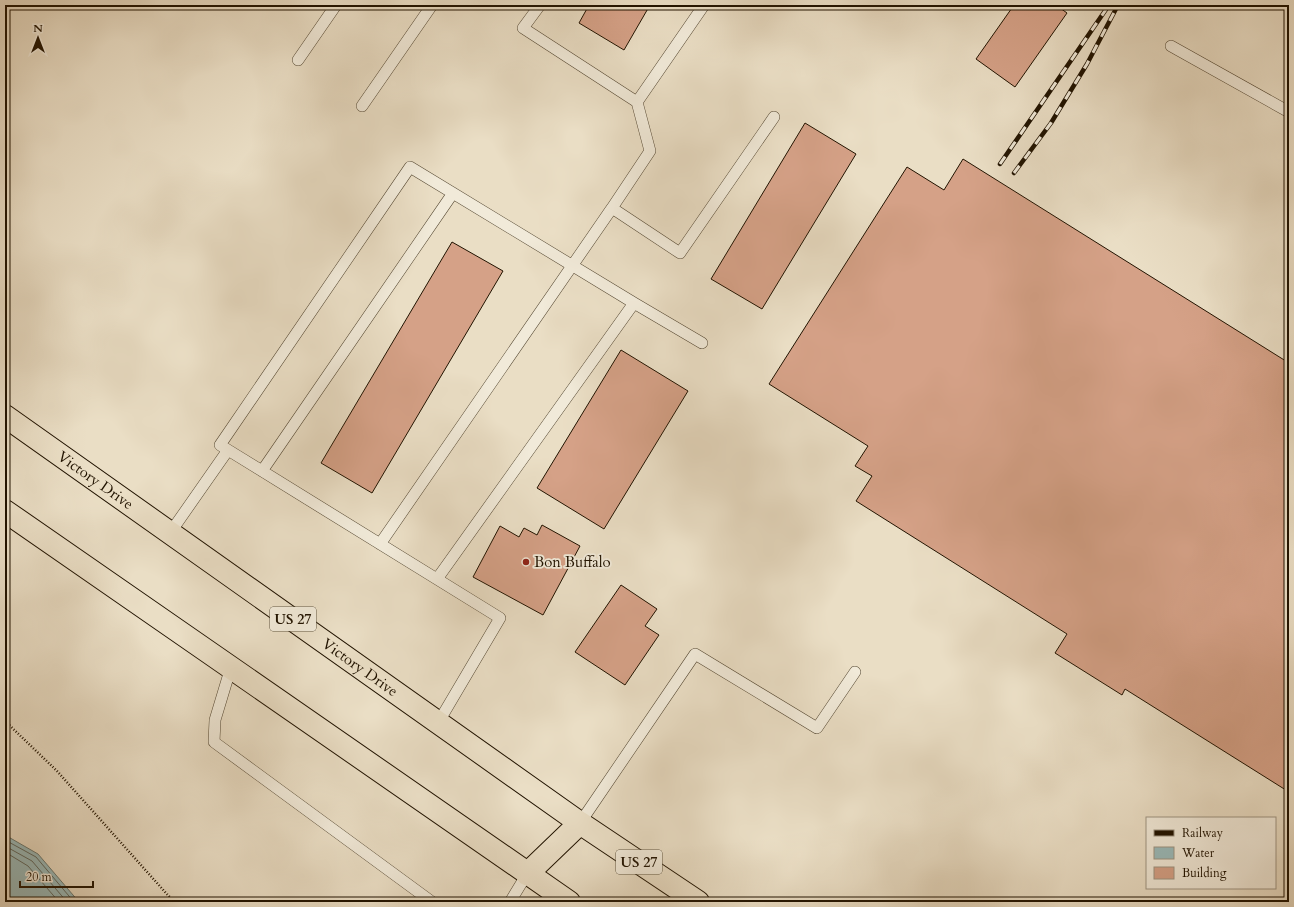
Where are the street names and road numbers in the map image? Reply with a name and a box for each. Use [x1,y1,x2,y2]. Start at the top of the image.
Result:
street label: Victory Drive [54,446,138,514]
road number: US 27 [270,607,316,631]
street label: Victory Drive [318,634,402,701]
road number: US 27 [616,850,662,874]

